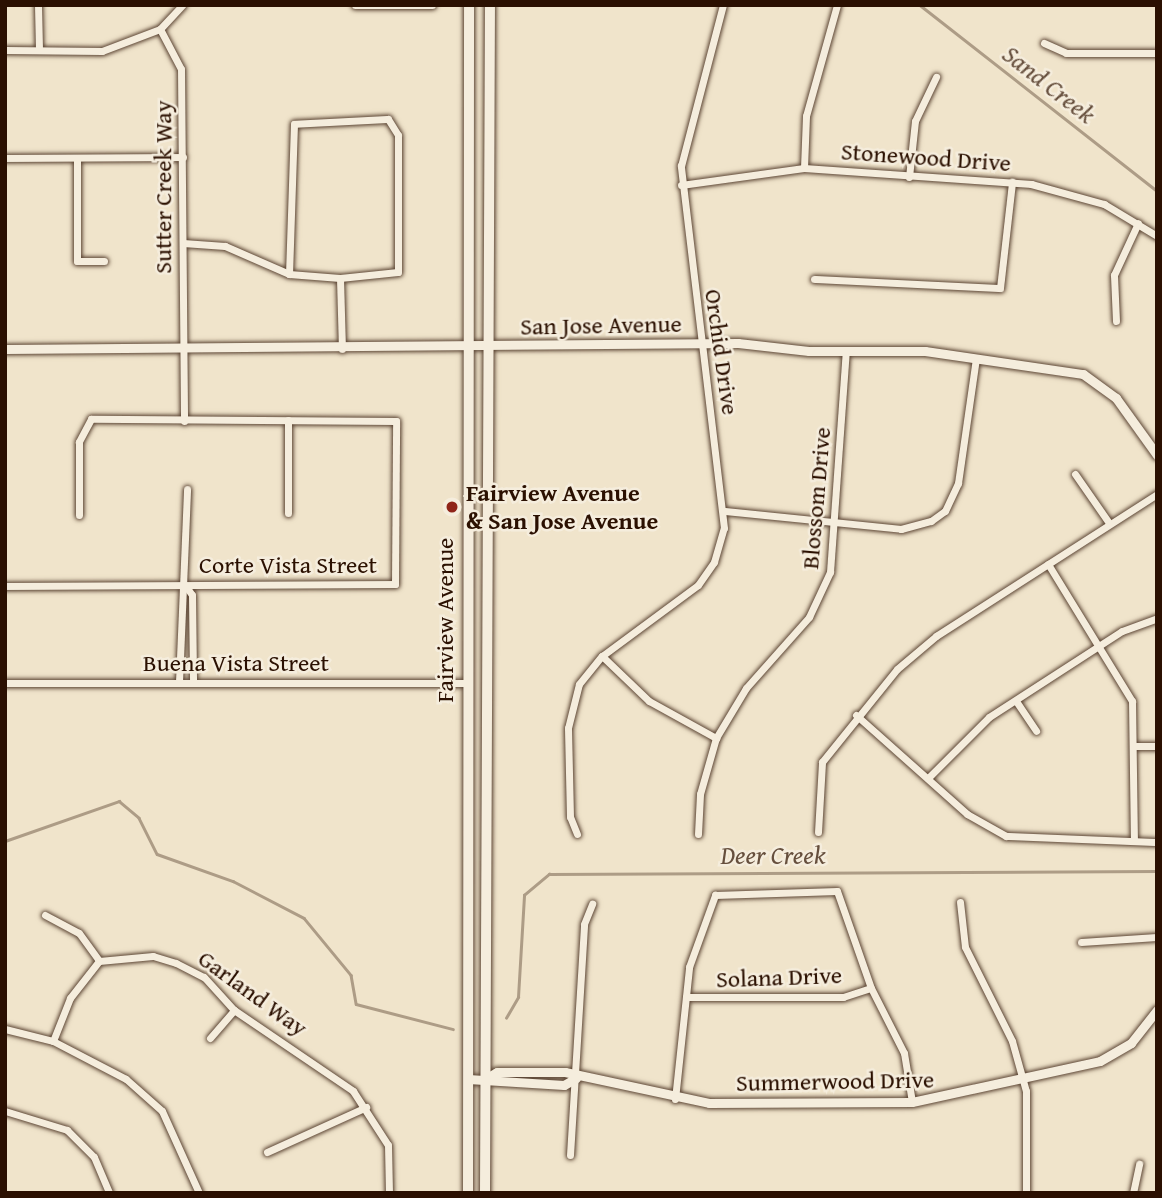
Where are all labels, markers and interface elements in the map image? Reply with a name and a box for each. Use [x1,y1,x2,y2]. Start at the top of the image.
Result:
water label: Sand Creek [996,38,1102,130]
street label: Sutter Creek Way [149,100,177,274]
street label: Stonewood Drive [840,137,1012,177]
street label: Orchid Drive [699,287,745,417]
street label: San Jose Avenue [520,309,682,341]
street label: Blossom Drive [795,426,837,570]
place label: Fairview Avenue & San Jose Avenue [466,479,658,535]
marker: Fairview Avenue & San Jose Avenue [444,499,460,515]
street label: Fairview Avenue [431,538,459,702]
street label: Corte Vista Street [199,551,377,579]
street label: Buena Vista Street [143,649,329,677]
water label: Deer Creek [720,839,826,871]
street label: Garland Way [193,944,313,1042]
street label: Solana Drive [716,960,842,994]
street label: Summerwood Drive [736,1065,934,1097]

